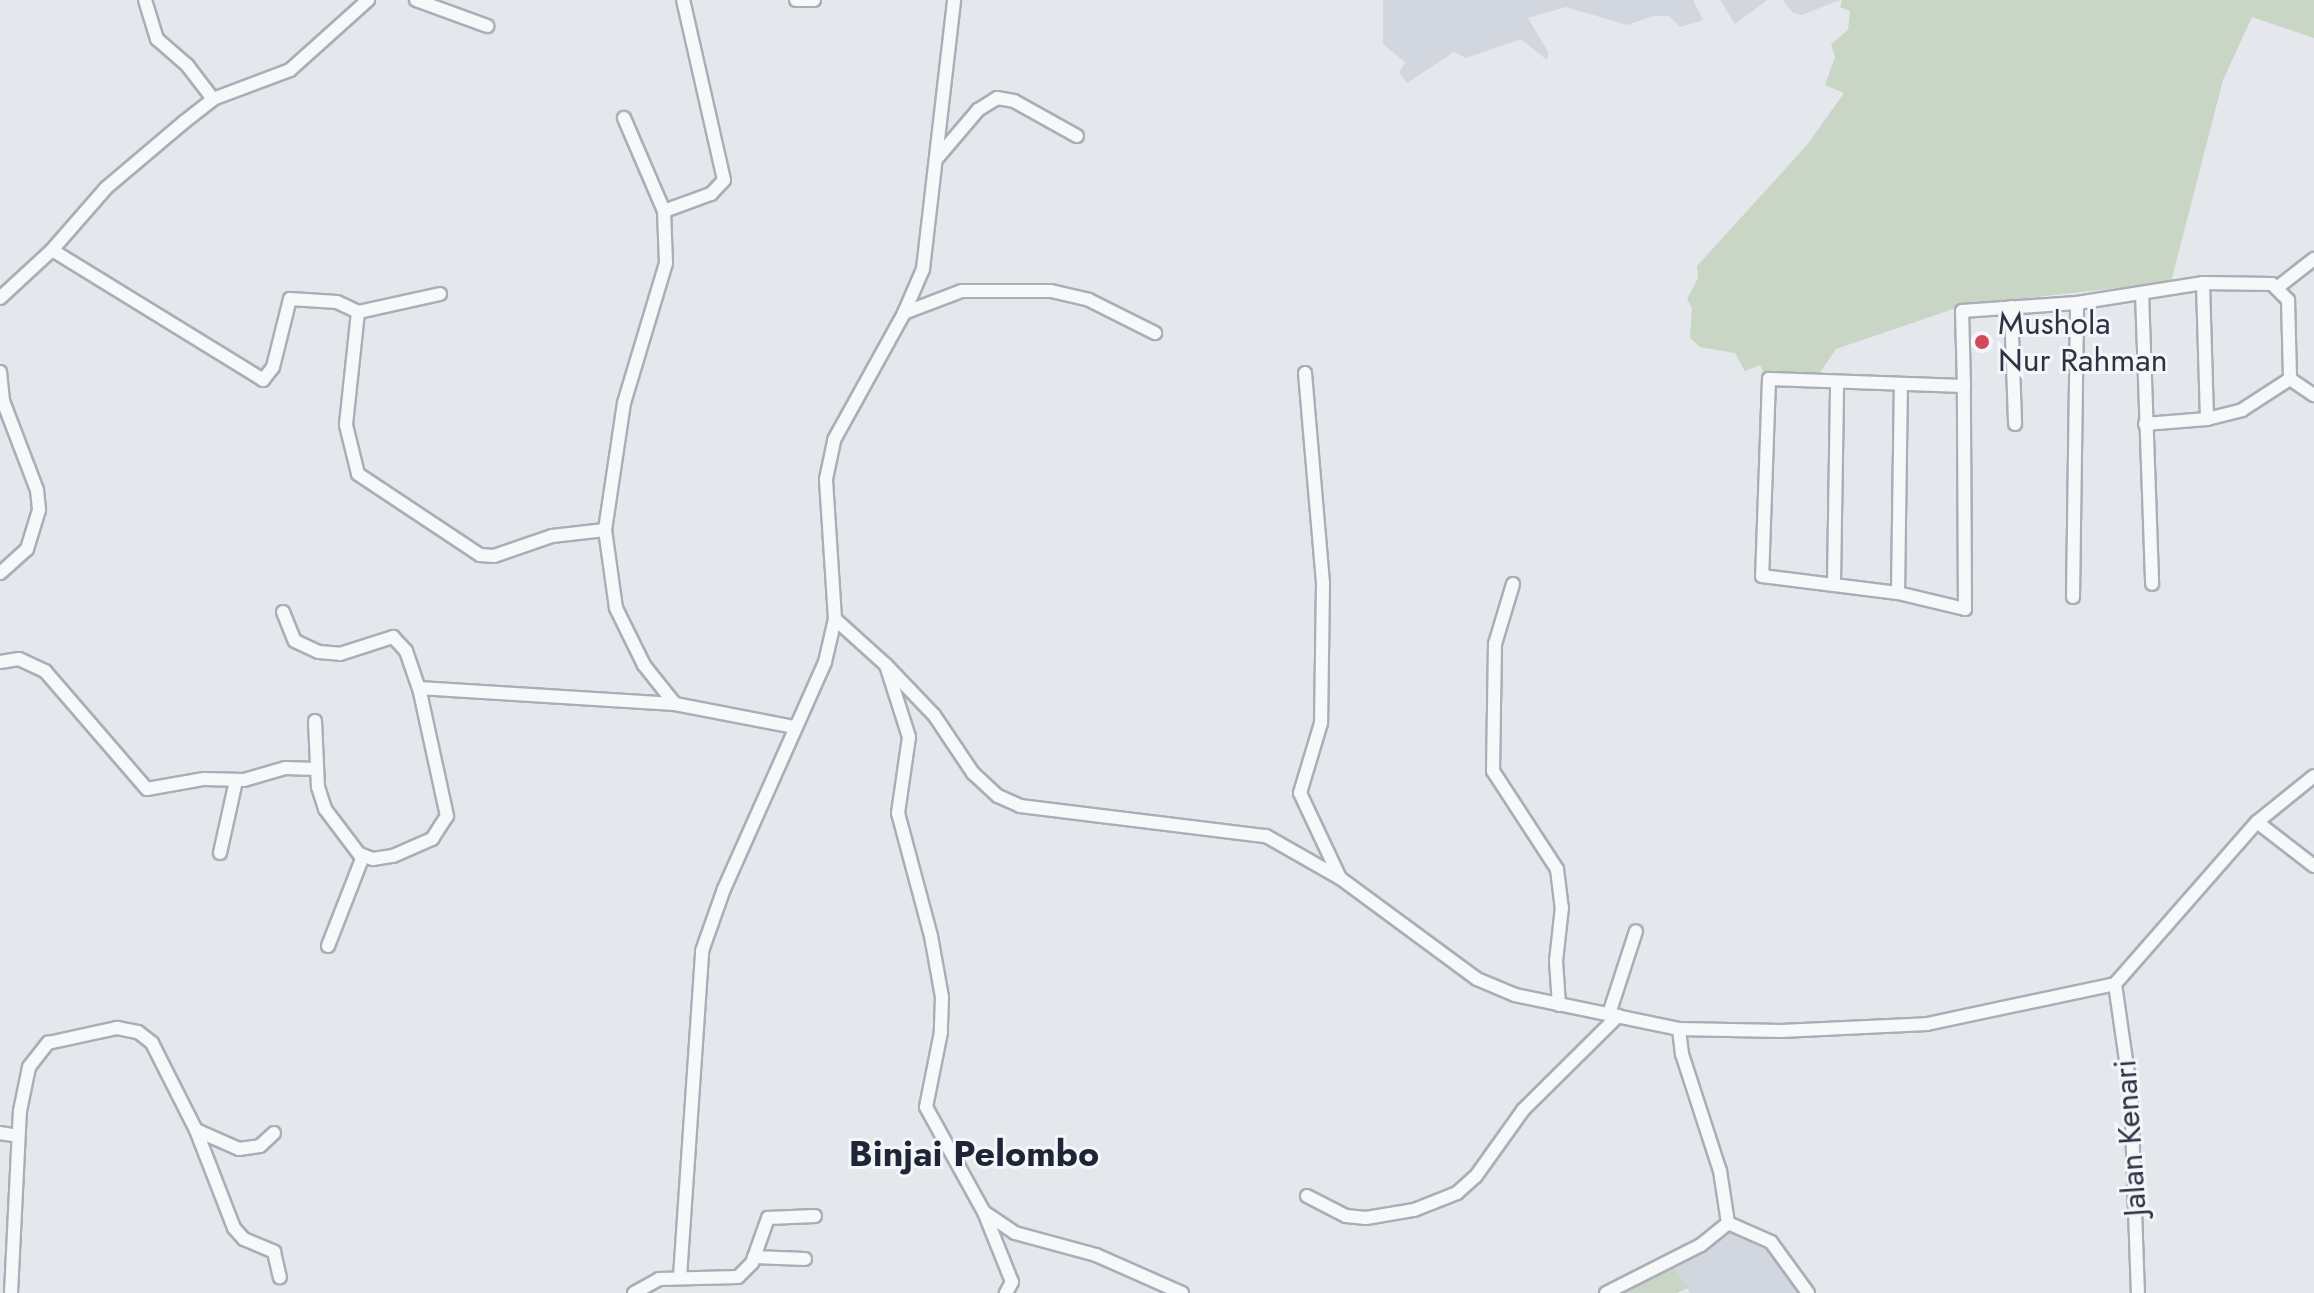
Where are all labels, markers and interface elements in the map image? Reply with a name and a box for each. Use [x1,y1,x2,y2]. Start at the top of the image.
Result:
place label: Mushola Nur Rahman [1998,305,2167,380]
marker: Mushola Nur Rahman [1973,333,1991,351]
street label: Jalan Kenari [2105,1058,2155,1218]
district label: Binjai Pelombo [849,1132,1099,1176]

